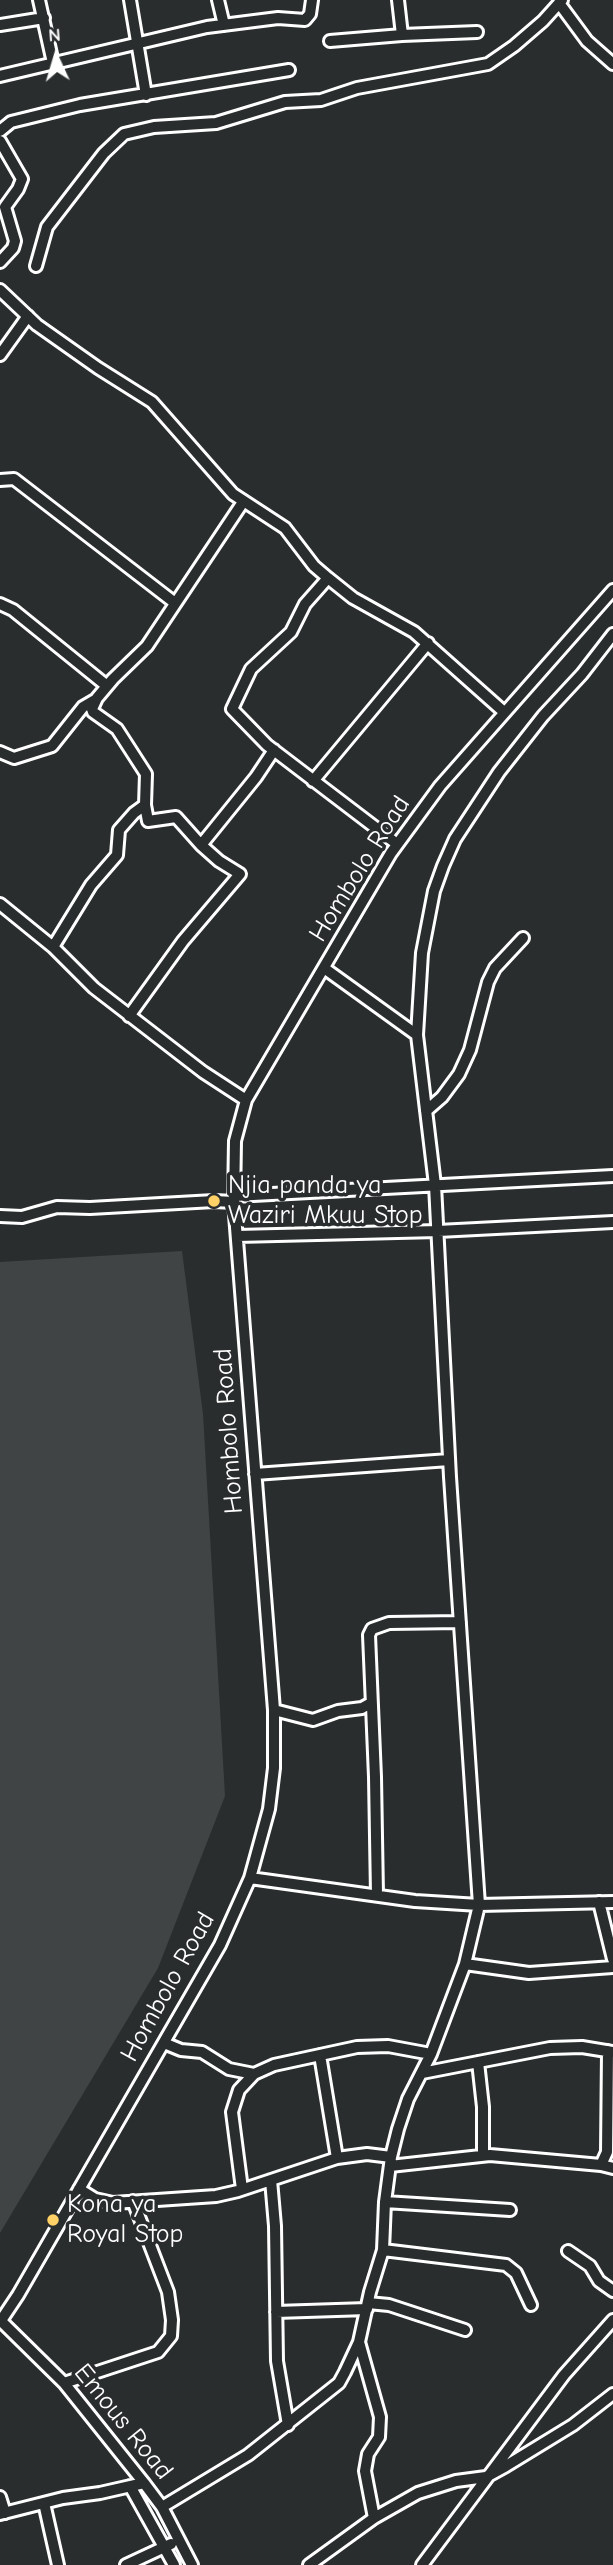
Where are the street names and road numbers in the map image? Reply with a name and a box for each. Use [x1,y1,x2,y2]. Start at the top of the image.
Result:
street label: Hombolo Road [303,790,417,948]
street label: Hombolo Road [208,1347,250,1515]
street label: Hombolo Road [114,1907,222,2067]
street label: Emous Road [67,2358,179,2486]

